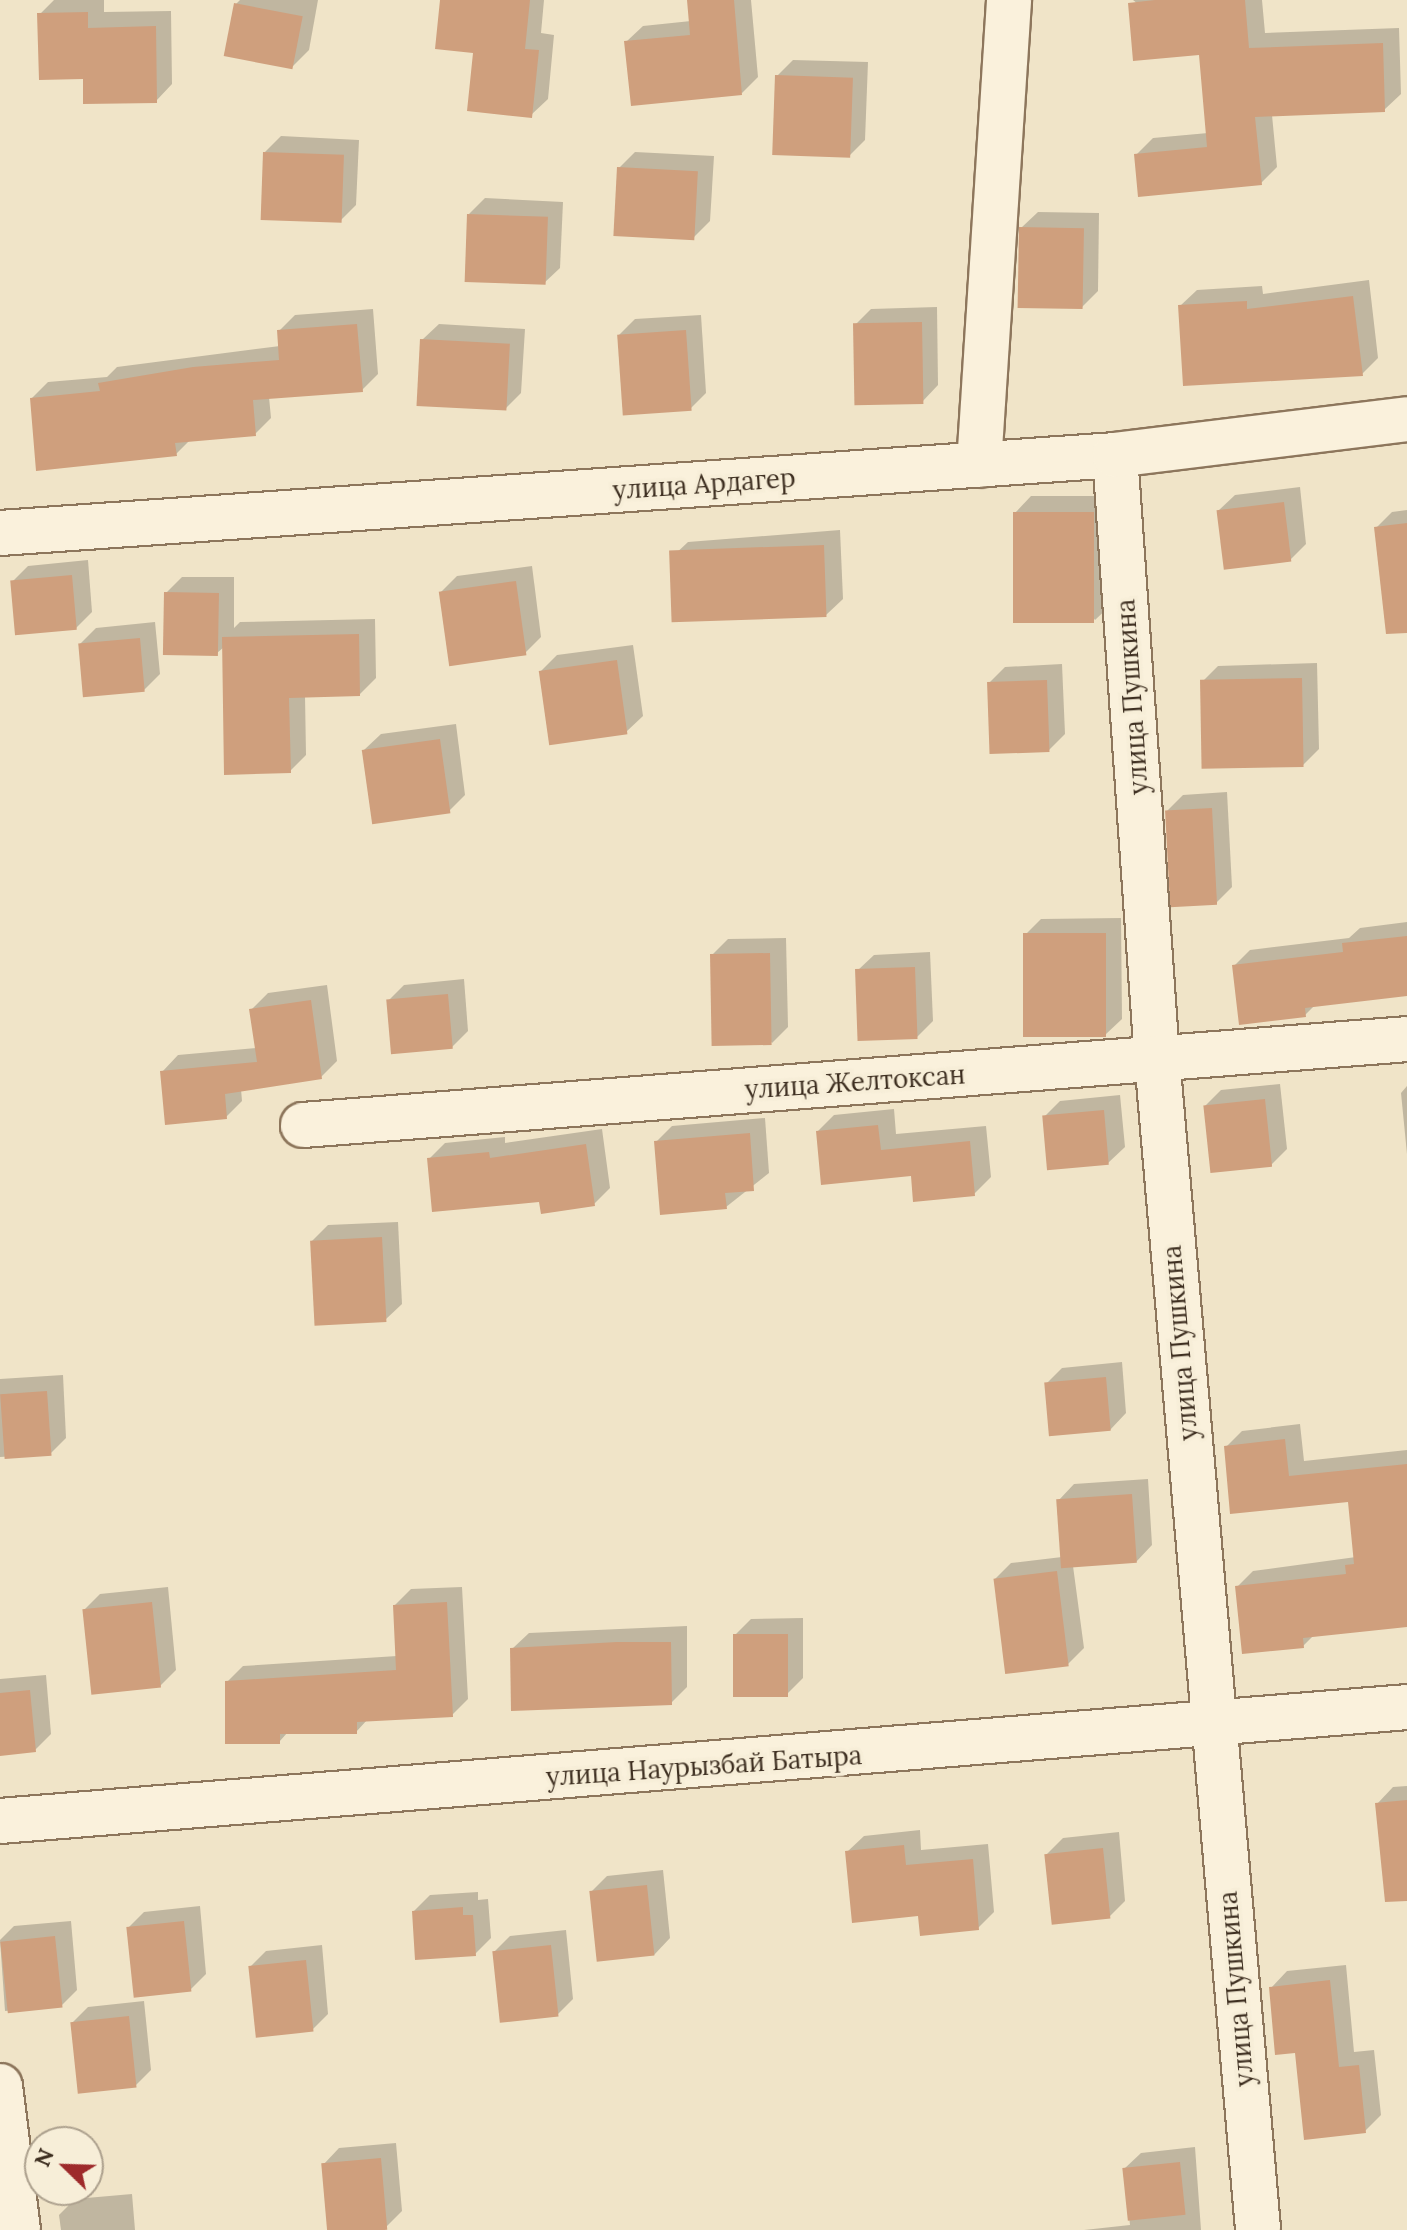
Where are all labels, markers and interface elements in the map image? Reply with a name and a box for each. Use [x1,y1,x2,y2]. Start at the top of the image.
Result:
street label: улица Ардагер [612,462,796,506]
street label: улица Пушкина [1110,598,1154,796]
street label: улица Желтоксан [744,1059,966,1105]
street label: улица Пушкина [1156,1244,1204,1442]
street label: улица Наурызбай Батыра [545,1739,863,1793]
street label: улица Пушкина [1212,1890,1260,2088]
north arrow [24,2126,104,2206]
text: N [28,2144,60,2171]

